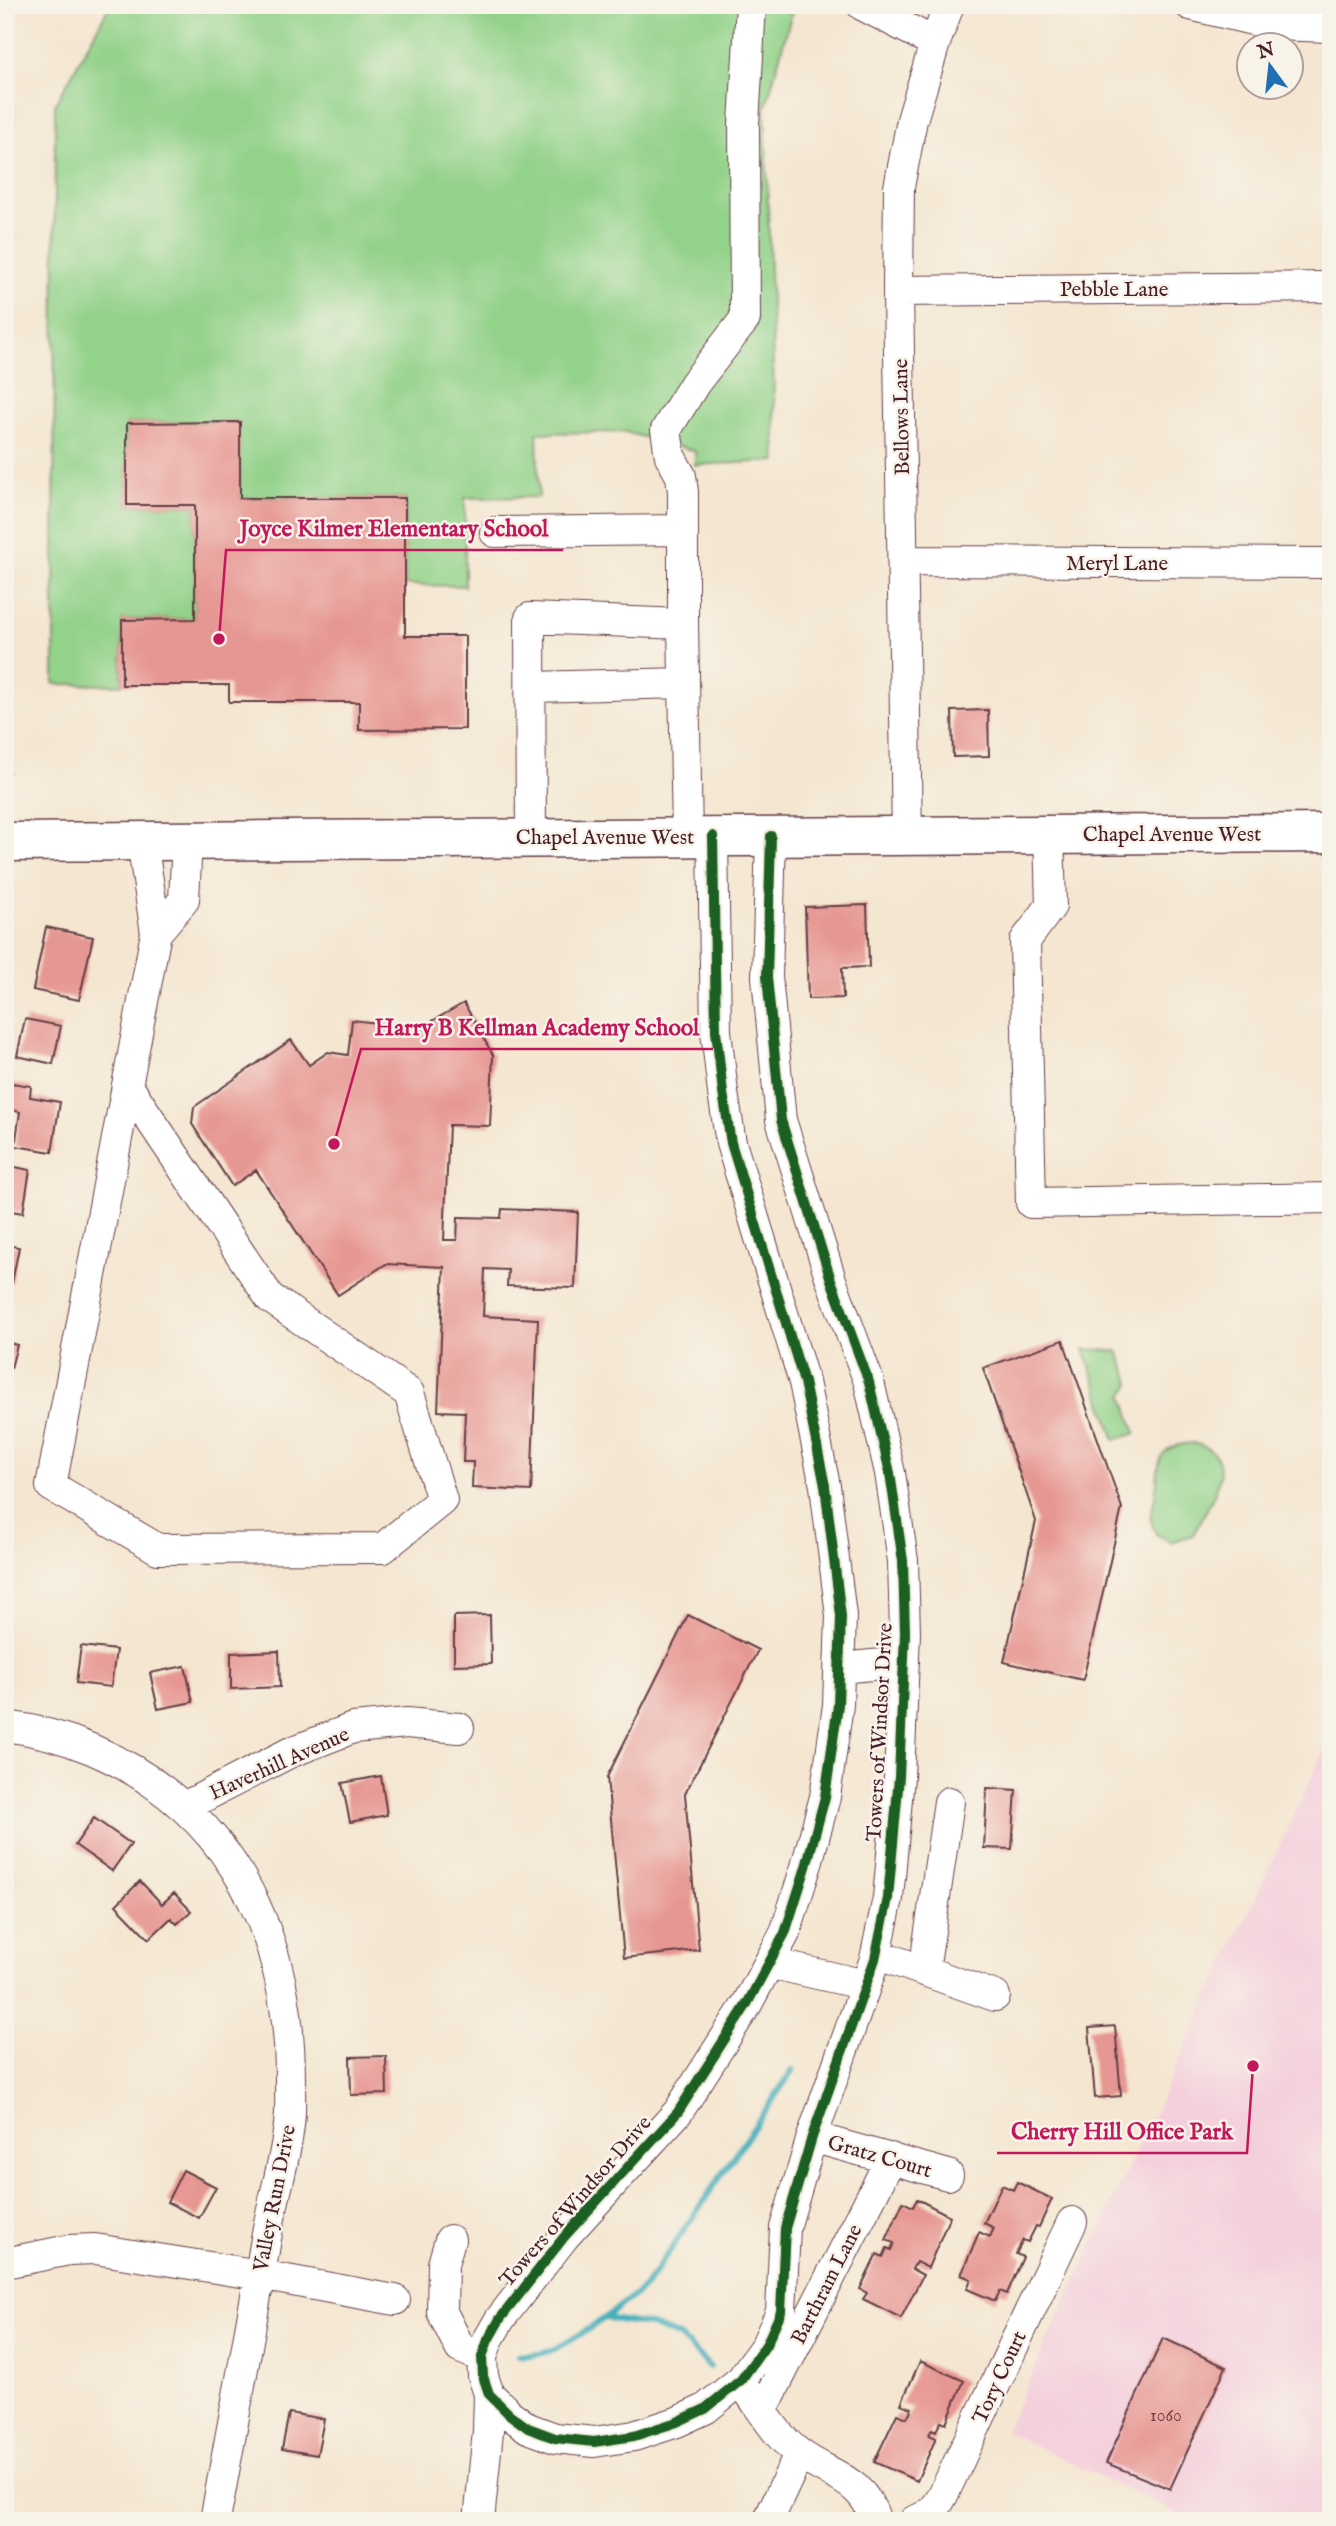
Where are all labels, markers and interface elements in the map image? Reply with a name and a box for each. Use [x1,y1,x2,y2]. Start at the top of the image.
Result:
north arrow [1234,32,1304,102]
text: N [1254,38,1278,65]
street label: Pebble Lane [1060,277,1169,304]
street label: Bellows Lane [888,358,917,476]
callout: Joyce Kilmer Elementary School [226,506,563,550]
text: Joyce Kilmer Elementary School [237,515,549,544]
street label: Meryl Lane [1066,551,1168,578]
street label: Chapel Avenue West [1083,822,1261,849]
street label: Chapel Avenue West [516,825,694,852]
callout: Harry B Kellman Academy School [361,1005,713,1049]
text: Harry B Kellman Academy School [375,1014,700,1043]
street label: Towers of Windsor Drive [861,1622,900,1842]
street label: Haverhill Avenue [205,1721,354,1807]
callout: Cherry Hill Office Park [997,2109,1247,2153]
street label: Towers of Windsor Drive [494,2110,658,2293]
text: Cherry Hill Office Park [1011,2118,1234,2147]
street label: Valley Run Drive [248,2122,303,2275]
street label: Gratz Court [824,2130,935,2185]
street label: Barthram Lane [785,2220,869,2349]
street label: Tory Court [967,2327,1034,2428]
house number: 1060 [1150,2405,1182,2428]

